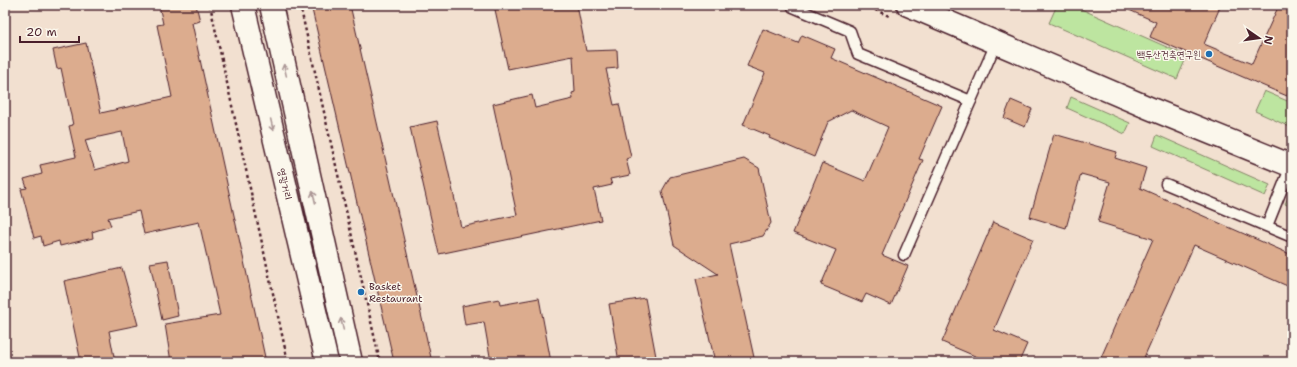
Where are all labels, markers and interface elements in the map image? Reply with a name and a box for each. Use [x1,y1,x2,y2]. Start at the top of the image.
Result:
scale bar [20,18,79,44]
north arrow [1239,18,1279,58]
text: 20 m [26,24,57,40]
text: N [1260,34,1277,46]
place label: 백두산건축연구윈 [1137,48,1201,61]
marker: 백두산건축연구윈 [1204,49,1214,59]
one-way arrow [281,64,289,77]
one-way arrow [268,118,276,131]
street label: 영광거리 [275,167,295,201]
one-way arrow [309,191,317,204]
place label: Basket Restaurant [369,280,423,305]
marker: Basket Restaurant [356,287,366,297]
one-way arrow [338,318,346,331]

